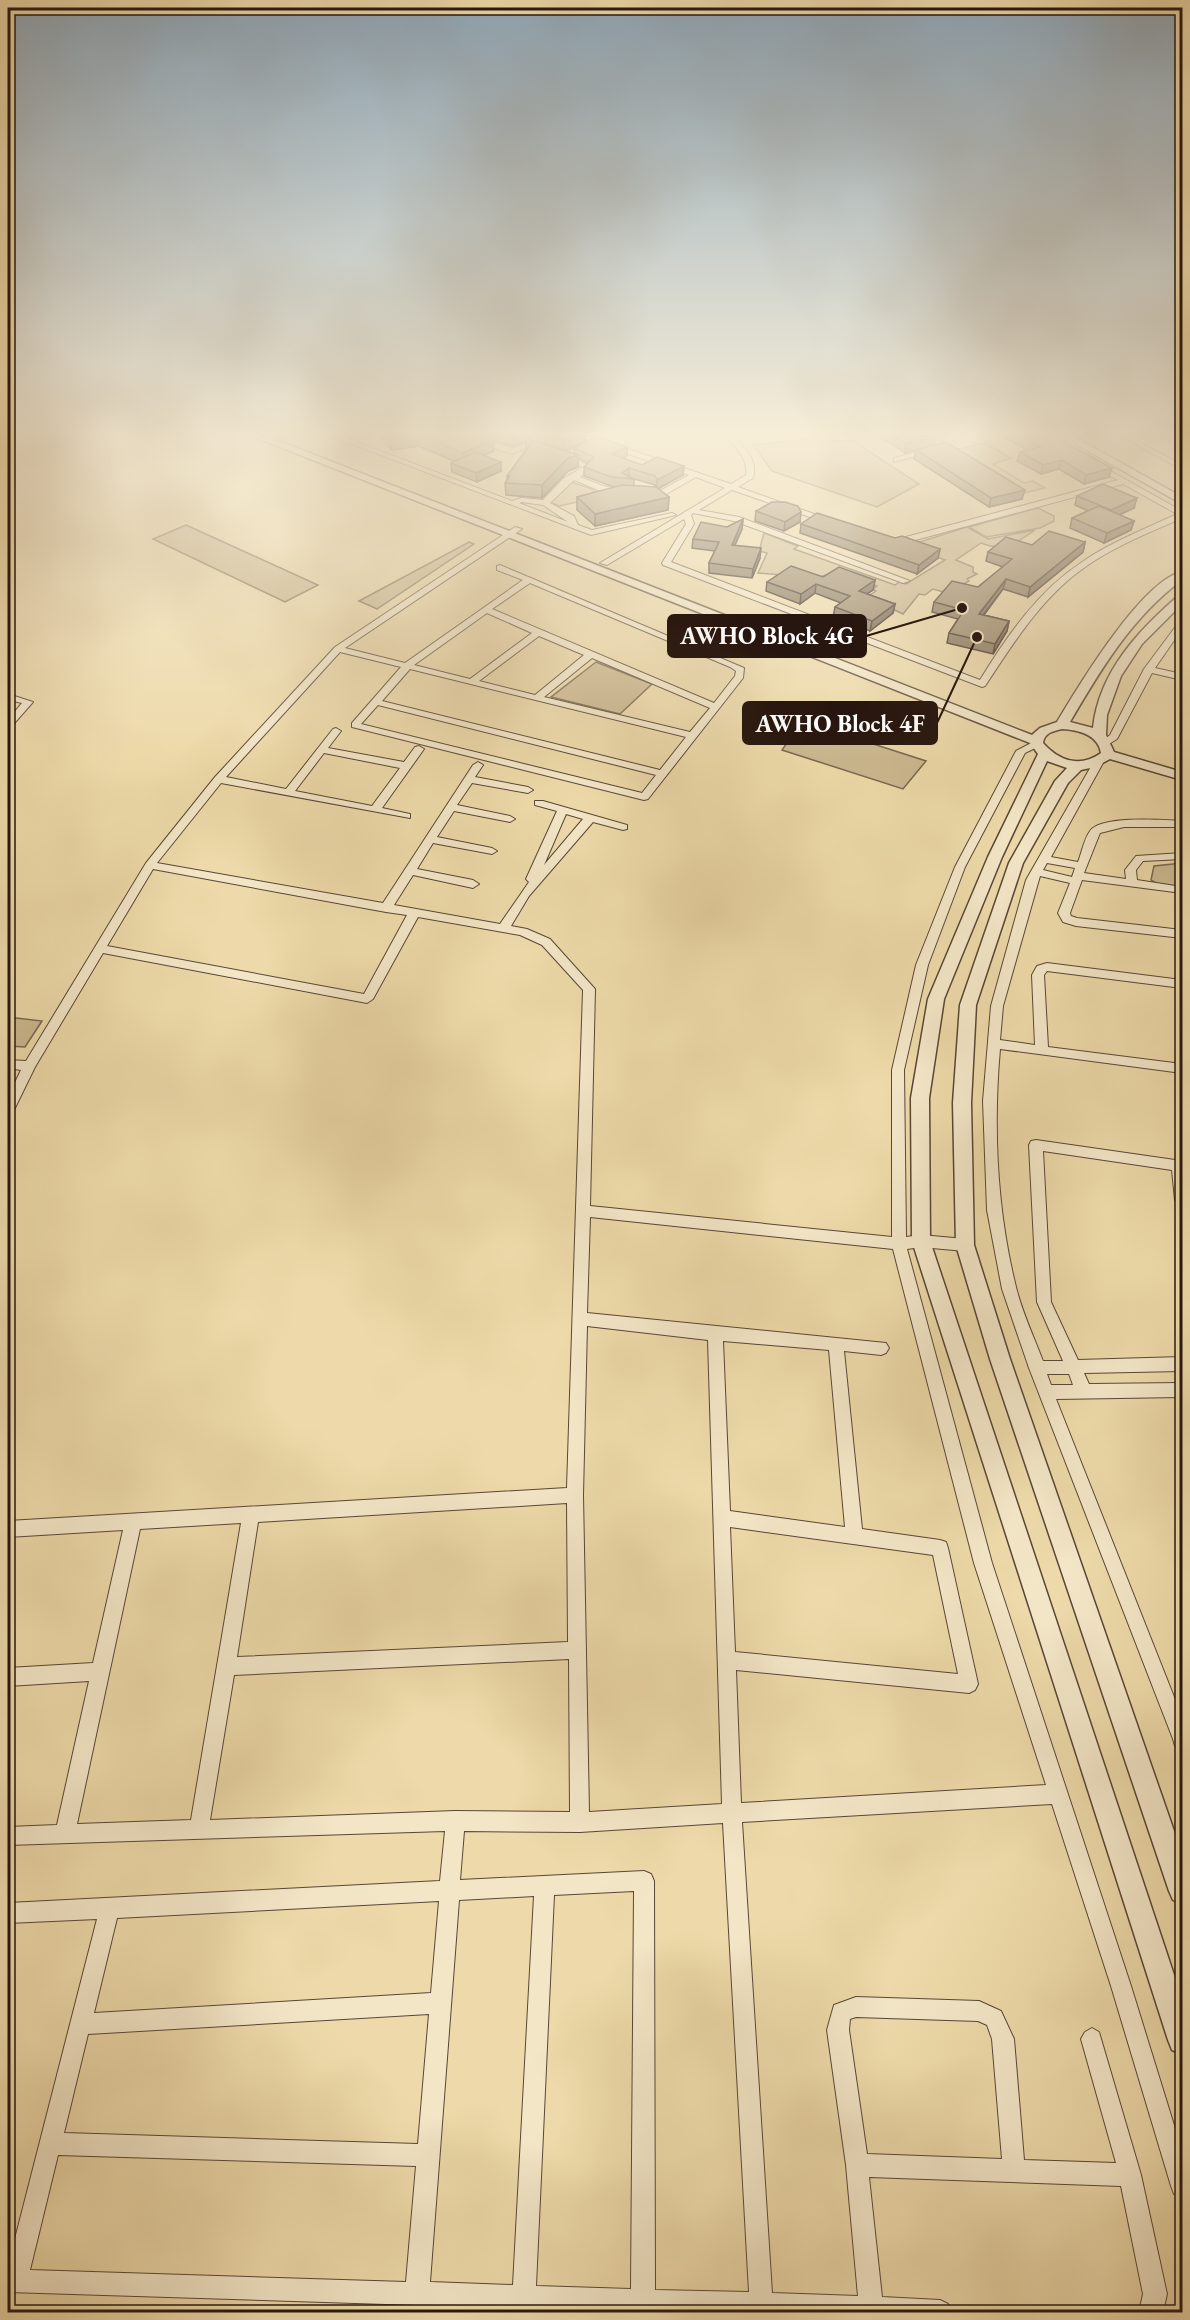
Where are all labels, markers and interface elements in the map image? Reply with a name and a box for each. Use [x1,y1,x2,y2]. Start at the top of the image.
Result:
callout: AWHO Block 4G [668,615,866,657]
text: AWHO Block 4G [679,620,854,651]
callout: AWHO Block 4F [743,702,937,744]
text: AWHO Block 4F [754,708,925,739]

